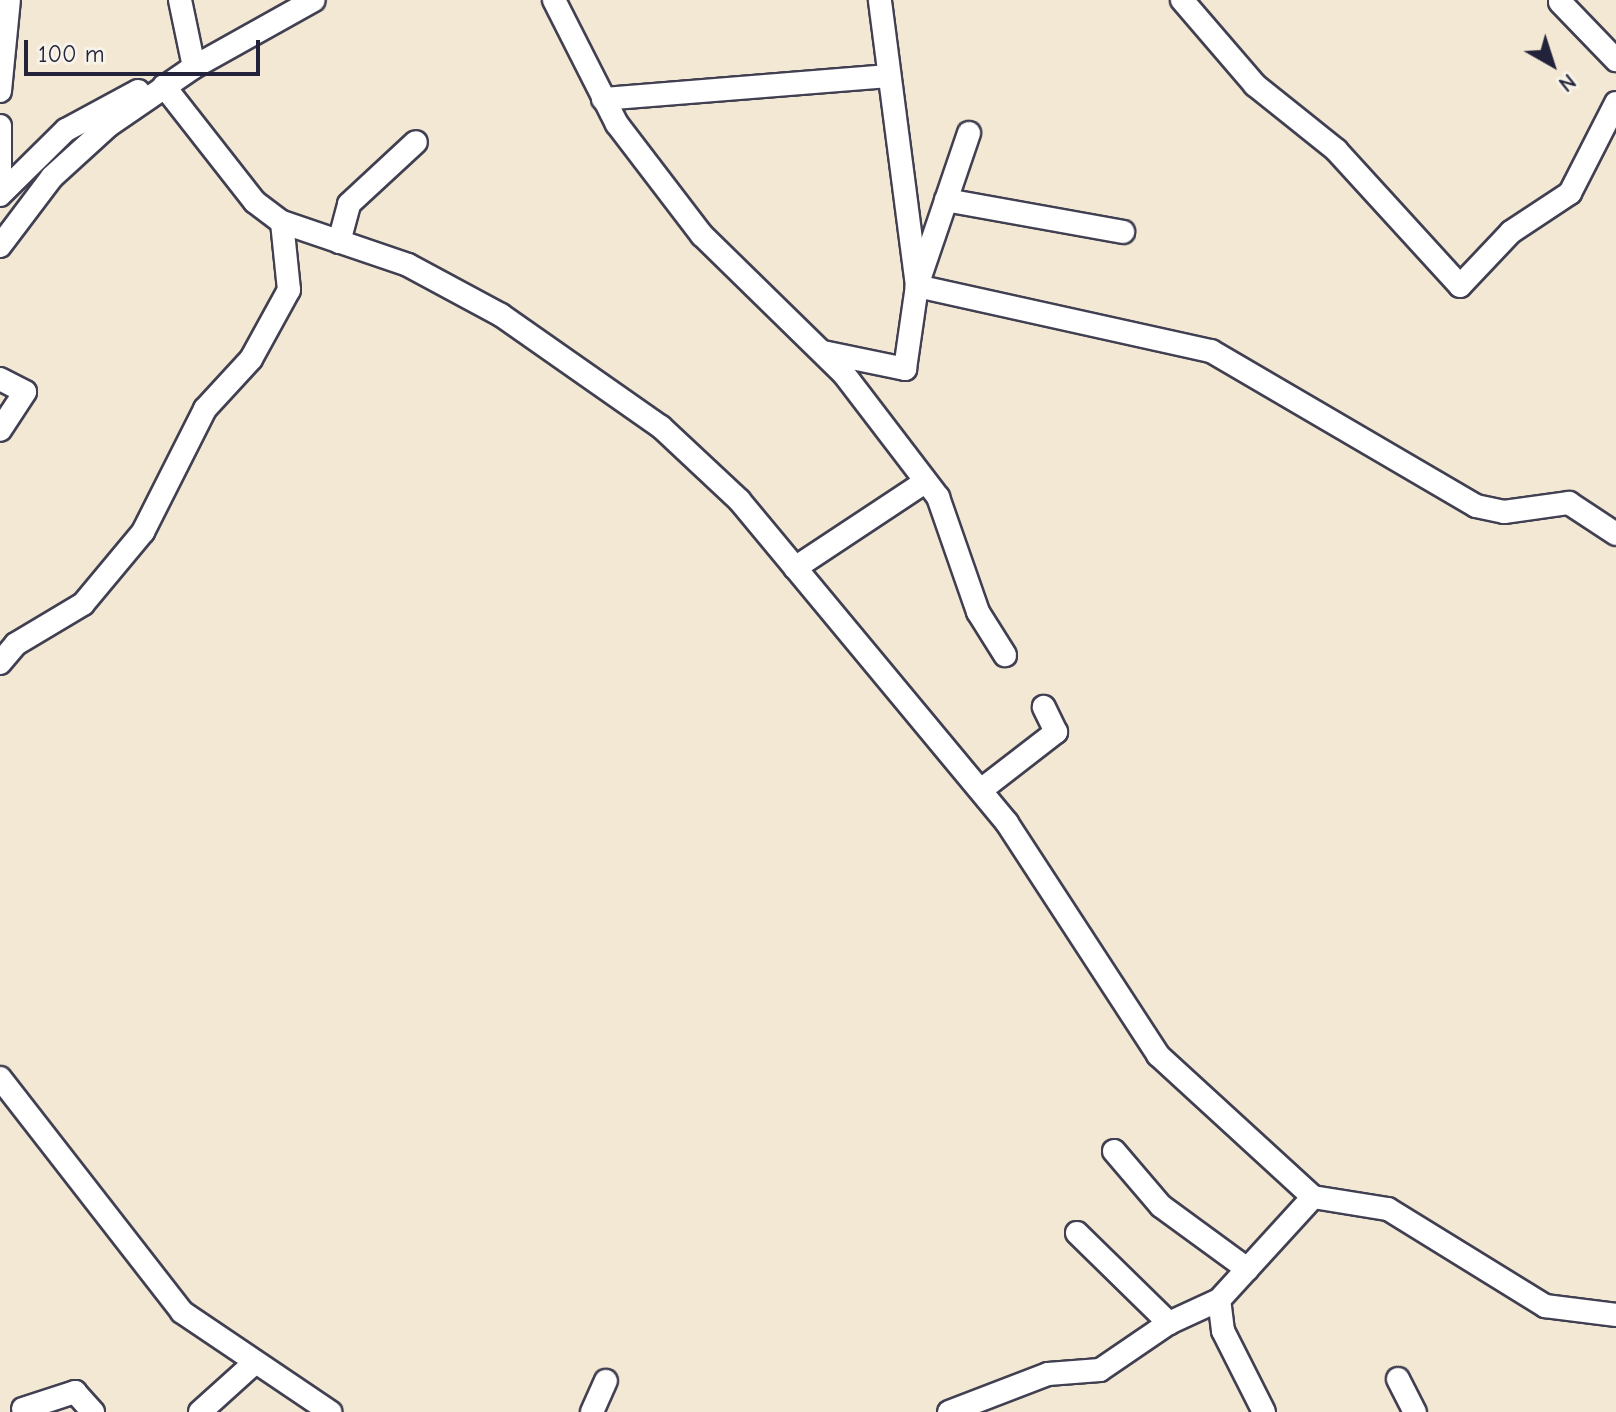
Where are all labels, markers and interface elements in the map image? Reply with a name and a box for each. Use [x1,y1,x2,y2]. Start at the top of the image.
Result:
scale bar [28,24,264,74]
north arrow [1512,24,1592,104]
text: 100 m [38,40,105,68]
text: N [1553,68,1581,97]

